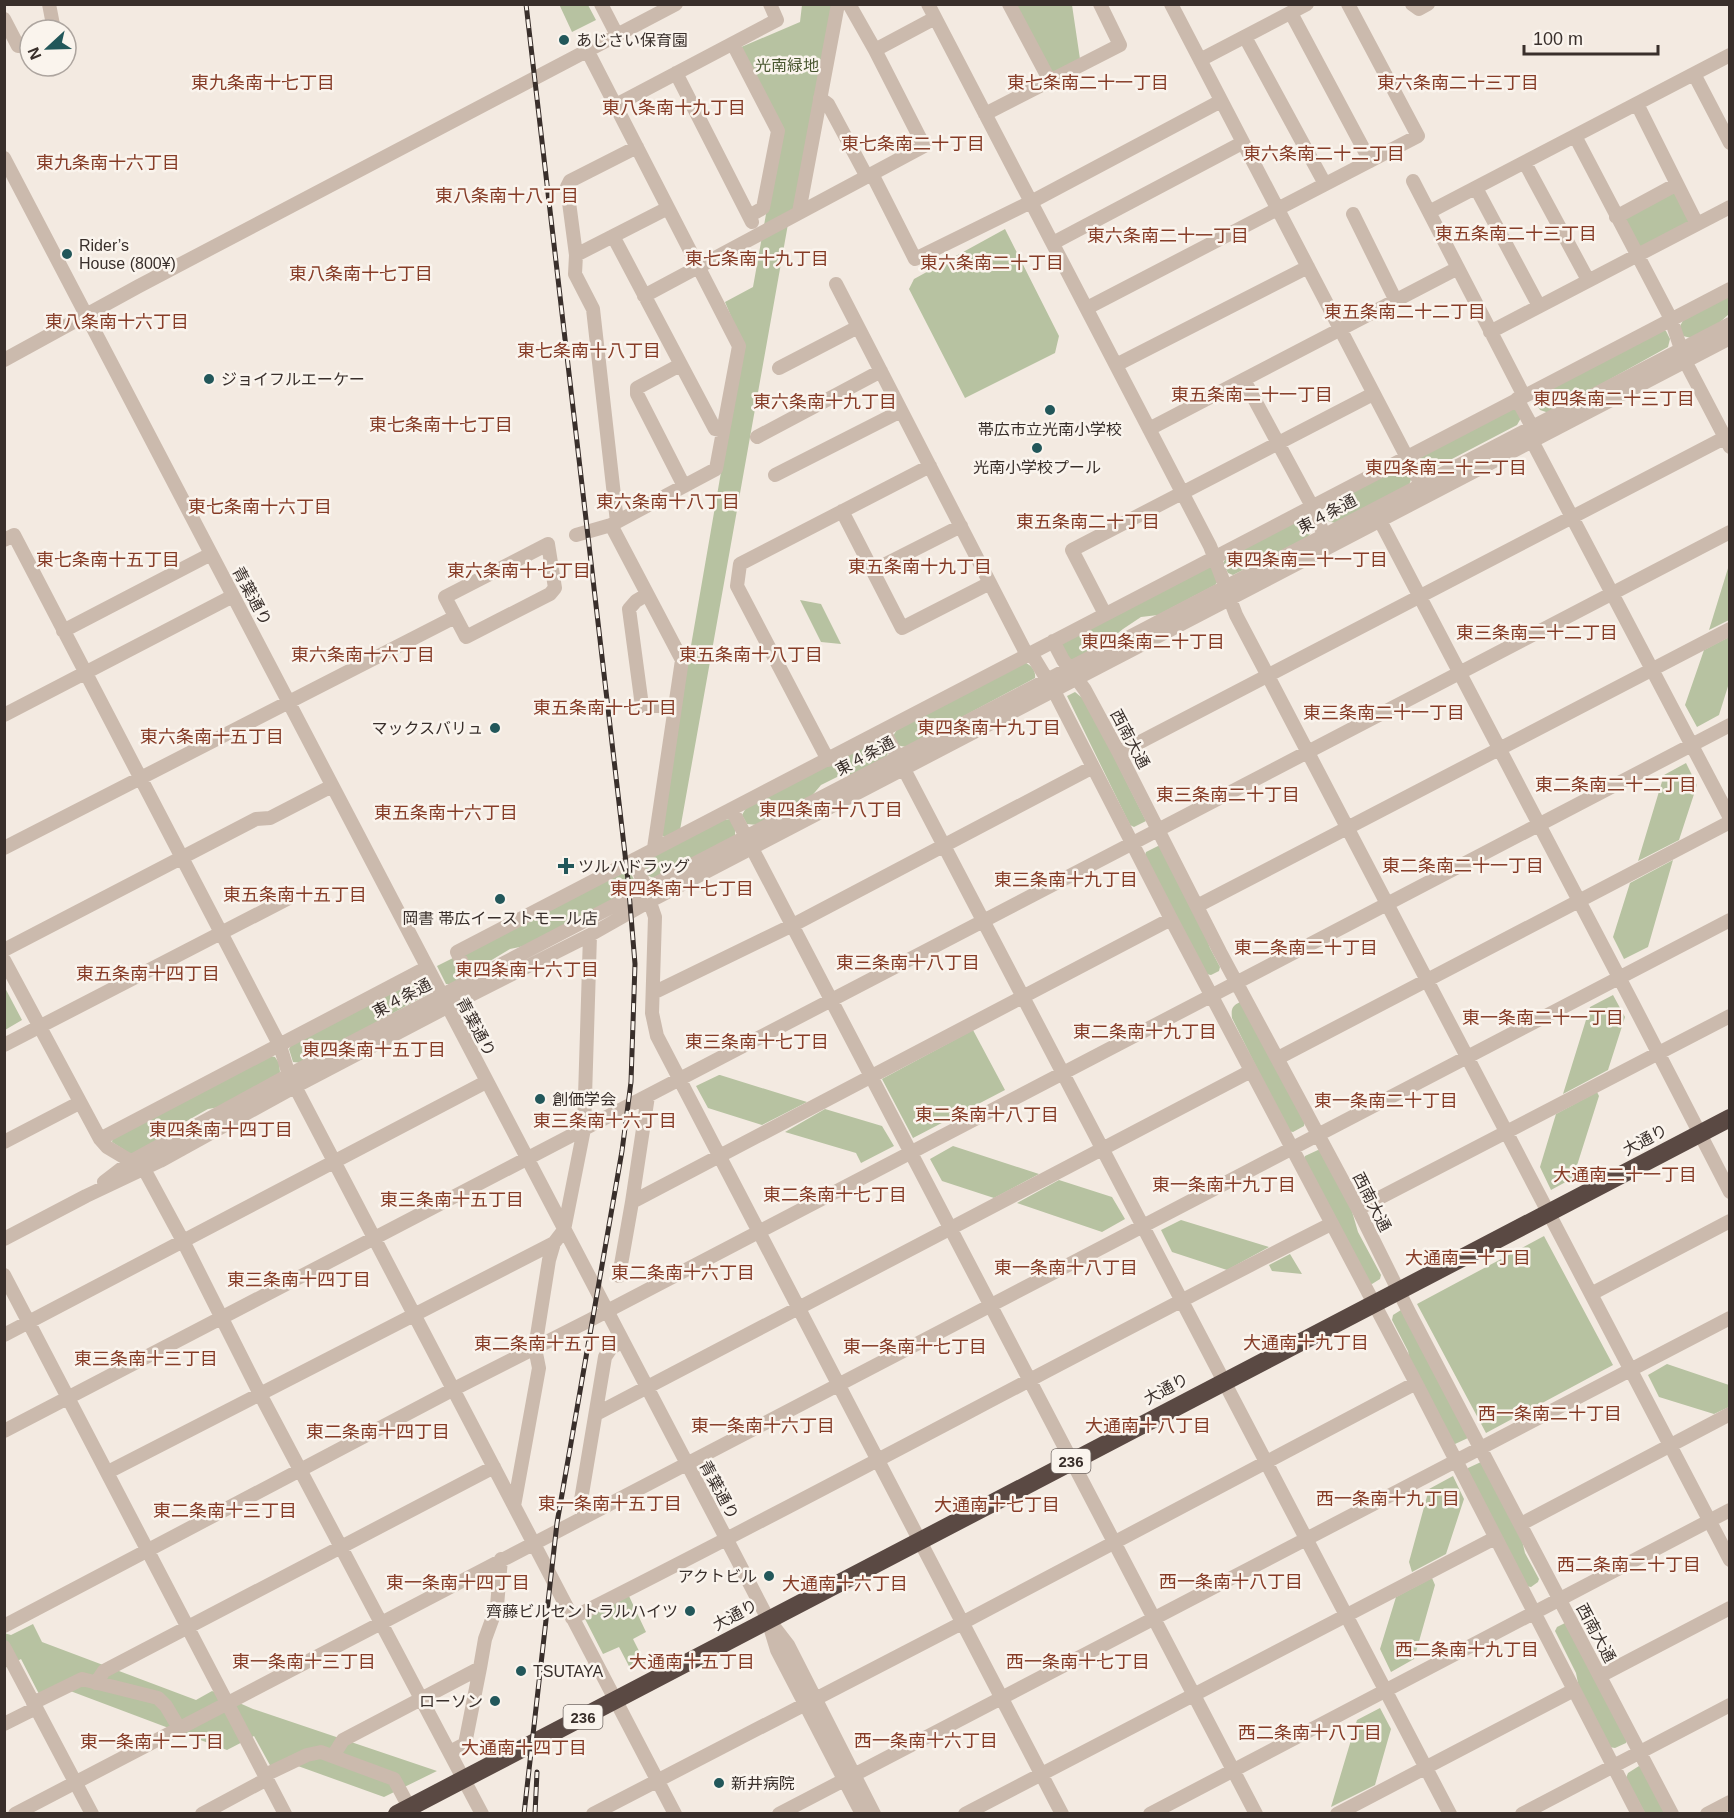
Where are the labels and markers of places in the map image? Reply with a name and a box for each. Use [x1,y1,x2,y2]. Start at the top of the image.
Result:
place label: あじさい保育園 [576,32,688,49]
marker: あじさい保育園 [557,33,571,47]
place label: Rider’s House (800¥) [79,237,176,272]
marker: Rider’s House (800¥) [60,247,74,261]
place label: ジョイフルエーケー [221,371,365,388]
marker: ジョイフルエーケー [202,372,216,386]
marker: 帯広市立光南小学校 [1043,403,1057,417]
place label: 帯広市立光南小学校 [978,421,1122,438]
marker: 光南小学校プール [1030,441,1044,455]
place label: 光南小学校プール [973,459,1101,476]
place label: マックスバリュ [371,720,483,737]
marker: マックスバリュ [488,721,502,735]
place label: ツルハドラッグ [578,858,690,875]
marker: ツルハドラッグ [559,859,573,873]
marker: 岡書 帯広イーストモール店 [493,892,507,906]
place label: 岡書 帯広イーストモール店 [402,910,598,927]
place label: 創価学会 [552,1091,616,1108]
marker: 創価学会 [533,1092,547,1106]
place label: アクトビル [678,1568,757,1585]
marker: アクトビル [762,1569,776,1583]
place label: 齊藤ビルセントラルハイツ [486,1603,678,1620]
marker: 齊藤ビルセントラルハイツ [683,1604,697,1618]
place label: TSUTAYA [533,1663,604,1680]
marker: TSUTAYA [514,1664,528,1678]
place label: ローソン [419,1693,483,1710]
marker: ローソン [488,1694,502,1708]
place label: 新井病院 [731,1775,795,1792]
marker: 新井病院 [712,1776,726,1790]

